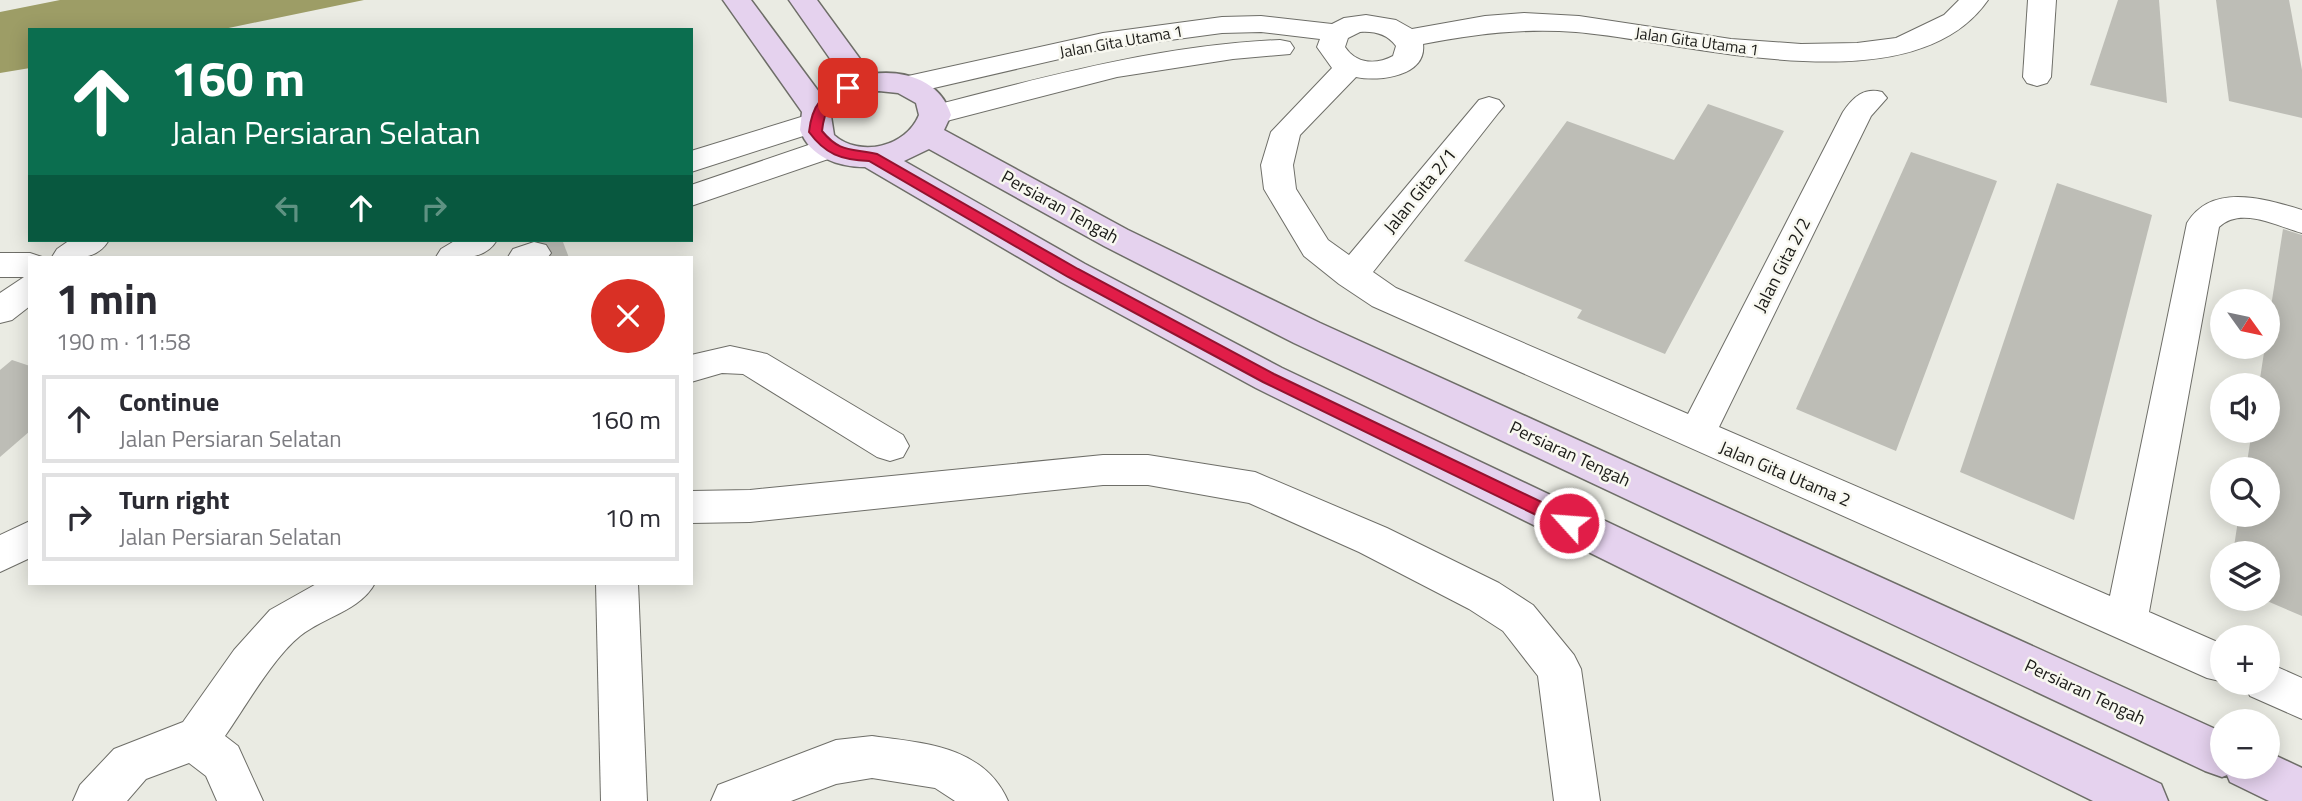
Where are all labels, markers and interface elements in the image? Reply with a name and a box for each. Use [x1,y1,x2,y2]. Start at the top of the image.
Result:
street label: Jalan Gita Utama 1 [1057,18,1185,64]
street label: Jalan Gita Utama 1 [1634,20,1760,62]
text: 160 m [171,40,305,115]
icon: ahead [56,56,147,147]
pin [818,58,878,118]
icon: arrive [829,69,867,107]
text: Jalan Persiaran Selatan [171,108,481,156]
street label: Jalan Gita 2/1 [1377,142,1462,239]
street label: Persiaran Tengah [997,163,1124,250]
icon: left [269,189,307,227]
icon: ahead [342,189,380,227]
icon: right [415,189,453,227]
street label: Jalan Gita 2/2 [1746,213,1817,317]
text: 1 min [56,266,158,330]
button: close [591,279,665,353]
north arrow [2210,289,2280,359]
map controls [2210,289,2280,779]
text: 190 m · 11:58 [56,324,191,359]
button: sound [2210,373,2280,443]
text: Continue [119,382,219,421]
icon: ahead [60,400,98,438]
text: 160 m [590,400,661,439]
street label: Persiaran Tengah [1505,414,1635,493]
text: Jalan Persiaran Selatan [119,421,342,456]
street label: Jalan Gita Utama 2 [1715,434,1855,513]
button: search [2210,457,2280,527]
text: Turn right [119,480,230,519]
position arrow [1532,486,1606,560]
icon: right [60,498,98,536]
text: 10 m [604,498,661,537]
text: Jalan Persiaran Selatan [119,519,342,554]
button: layers [2210,541,2280,611]
button: + [2210,625,2280,695]
street label: Persiaran Tengah [2020,652,2150,731]
button: − [2210,709,2280,779]

